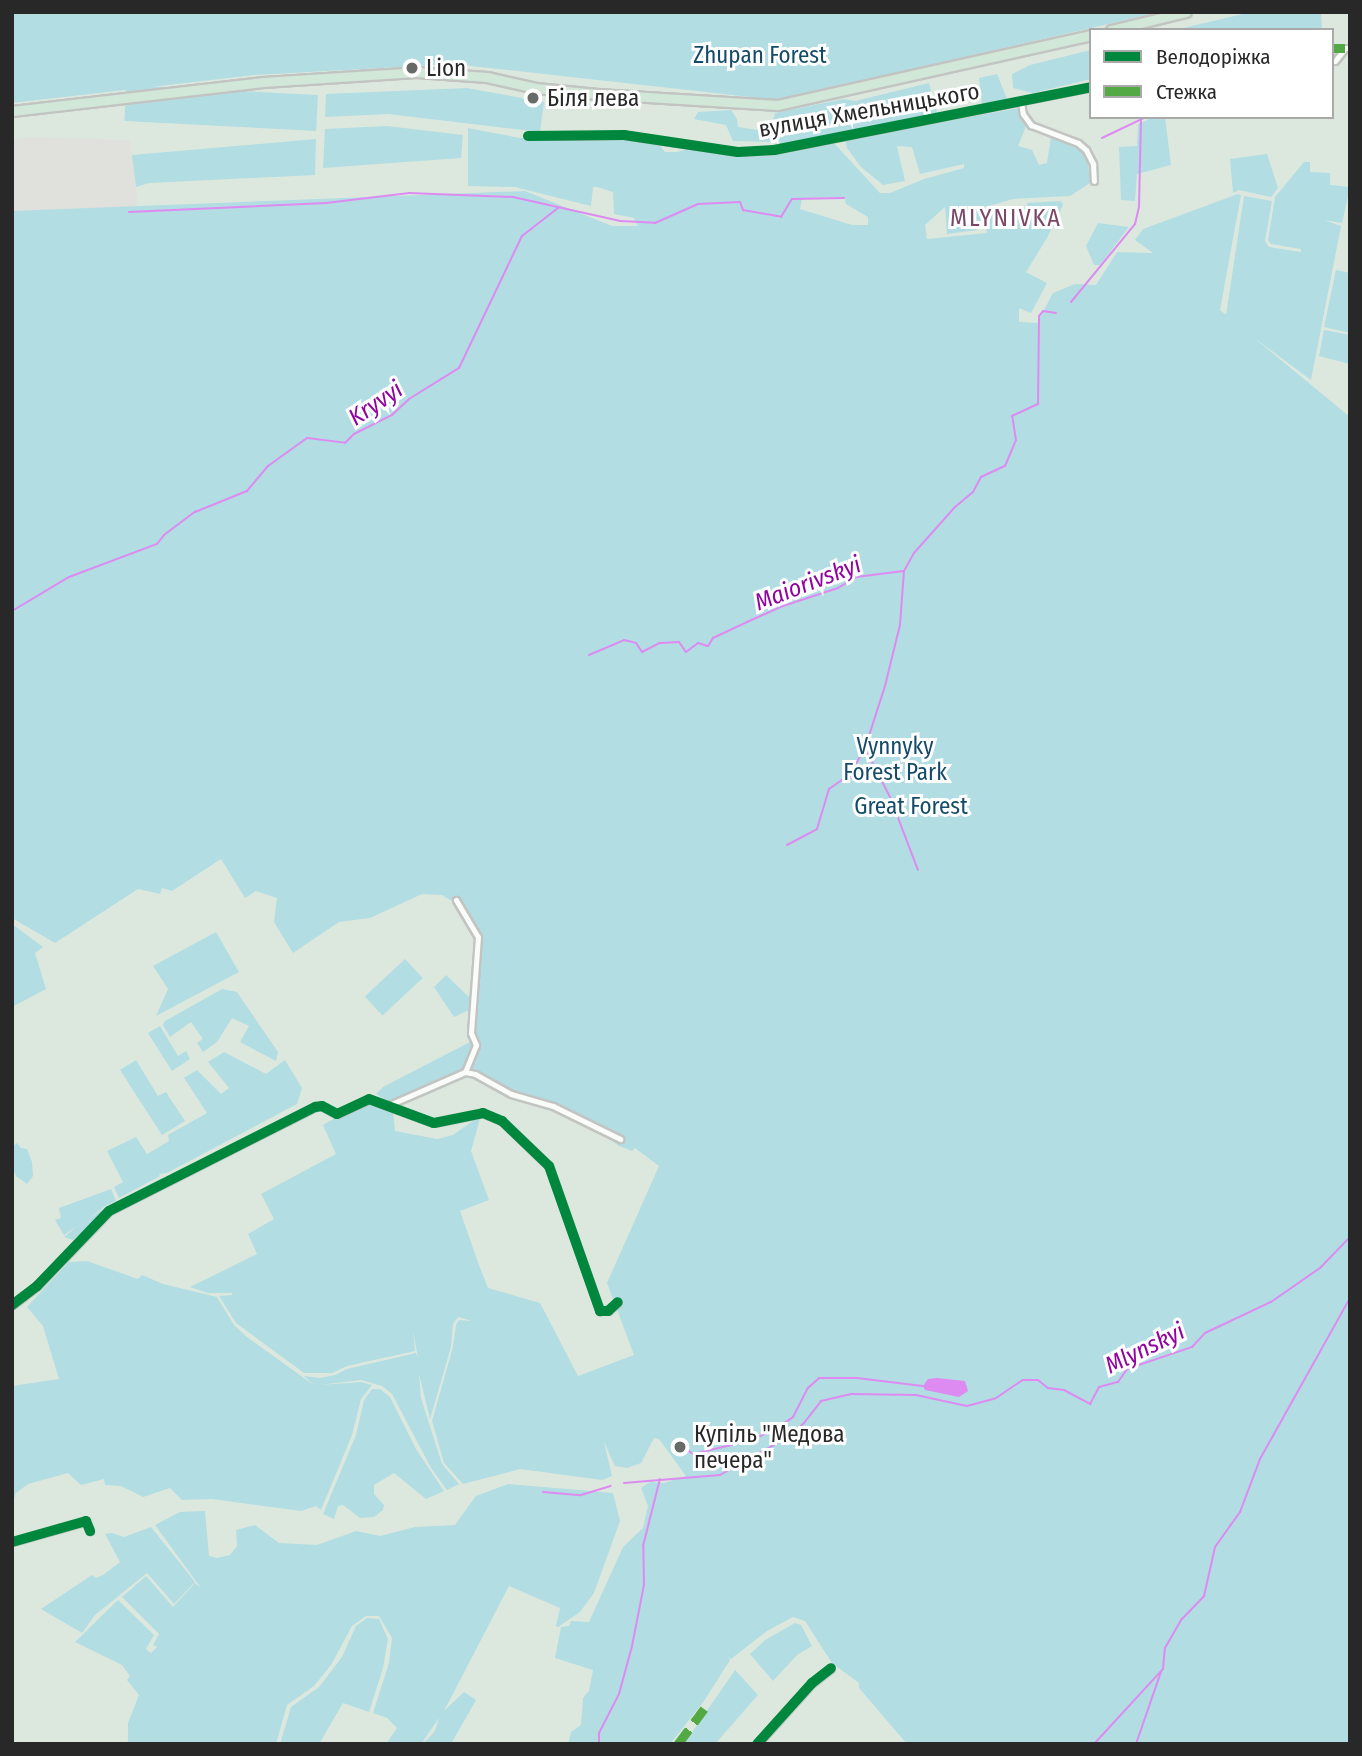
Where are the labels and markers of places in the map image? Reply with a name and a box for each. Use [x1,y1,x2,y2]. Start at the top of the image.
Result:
place label: Lion [426,54,466,82]
marker: Lion [404,60,420,76]
place label: Бiля лева [547,84,639,112]
marker: Бiля лева [525,90,541,106]
place label: Купіль "Медова печера" [694,1420,845,1474]
marker: Купіль "Медова печера" [672,1439,688,1455]

